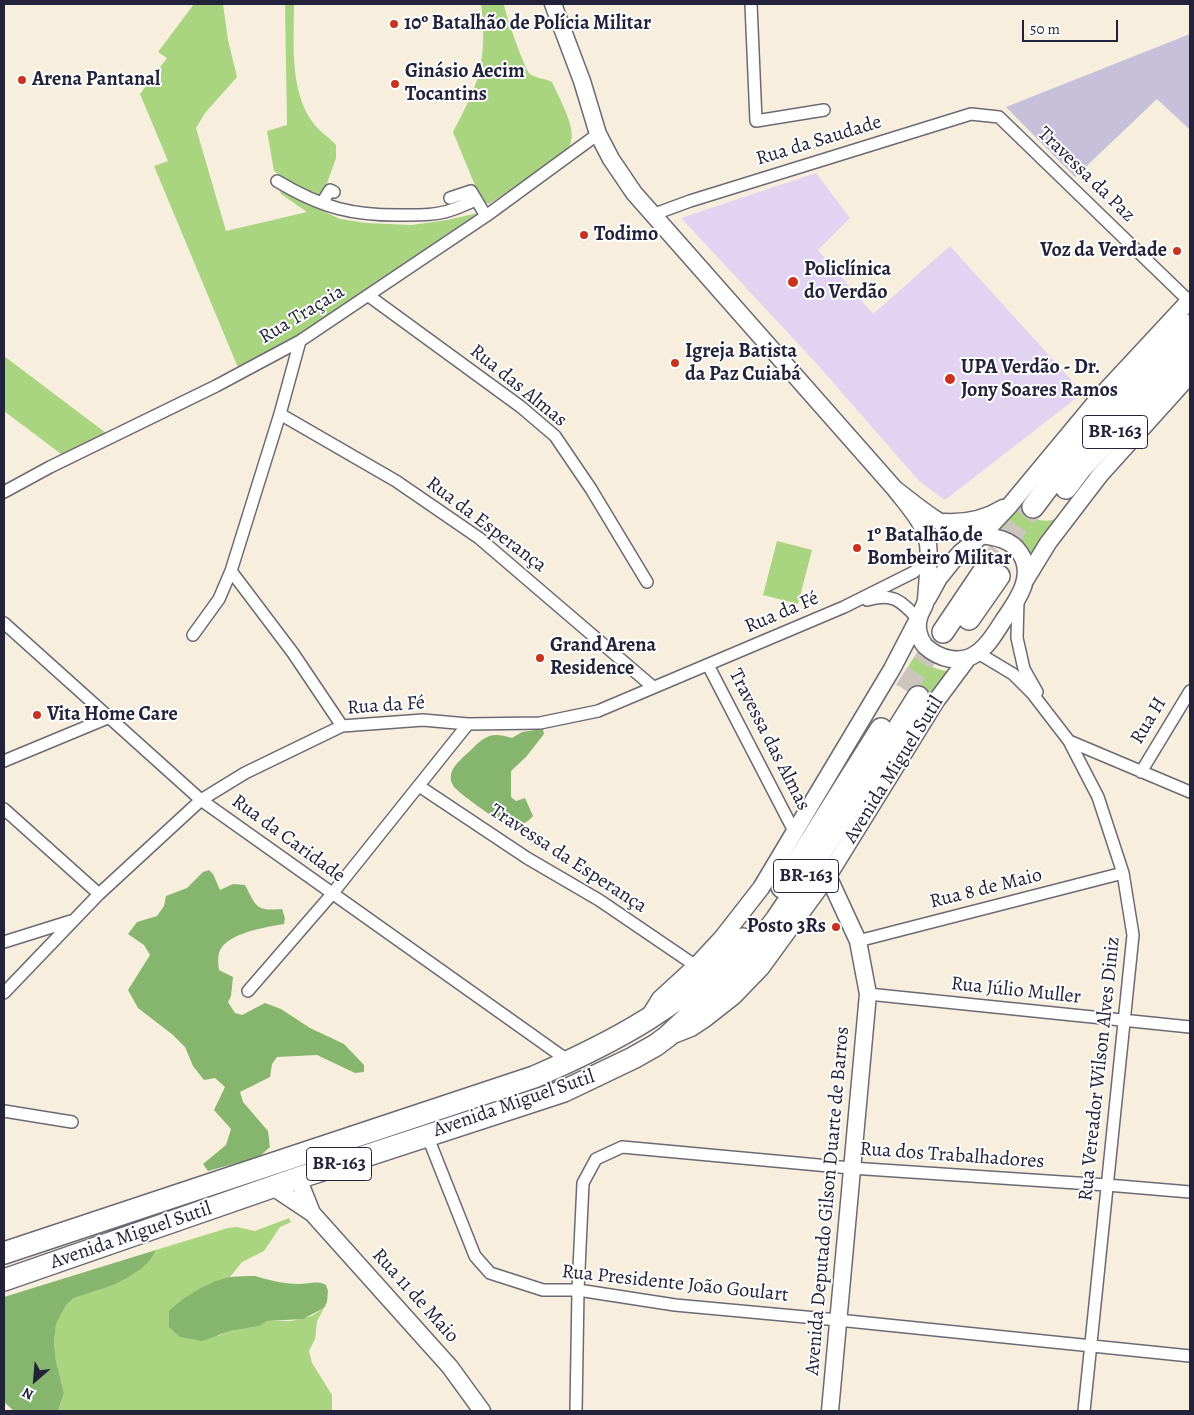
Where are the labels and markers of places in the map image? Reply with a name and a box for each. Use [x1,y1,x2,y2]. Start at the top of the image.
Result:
place label: 10º Batalhão de Polícia Militar [404,12,651,36]
marker: 10º Batalhão de Polícia Militar [388,18,400,30]
place label: Ginásio Aecim Tocantins [405,60,525,107]
place label: Arena Pantanal [32,68,160,92]
marker: Arena Pantanal [16,74,28,86]
marker: Ginásio Aecim Tocantins [389,78,401,90]
place label: Todimo [594,223,658,247]
marker: Todimo [578,229,590,241]
place label: Voz da Verdade [1040,239,1167,263]
marker: Voz da Verdade [1171,245,1183,257]
place label: Policlínica do Verdão [804,258,891,305]
marker: Policlínica do Verdão [786,275,800,289]
place label: Igreja Batista da Paz Cuiabá [685,340,801,387]
place label: UPA Verdão - Dr. Jony Soares Ramos [961,356,1118,403]
marker: Igreja Batista da Paz Cuiabá [669,357,681,369]
marker: UPA Verdão - Dr. Jony Soares Ramos [943,372,957,386]
place label: 1º Batalhão de Bombeiro Militar [867,524,1012,571]
marker: 1º Batalhão de Bombeiro Militar [851,542,863,554]
place label: Grand Arena Residence [550,634,656,681]
marker: Grand Arena Residence [534,652,546,664]
place label: Vita Home Care [47,703,178,727]
marker: Vita Home Care [31,709,43,721]
place label: Posto 3Rs [747,915,826,939]
marker: Posto 3Rs [830,921,842,933]

